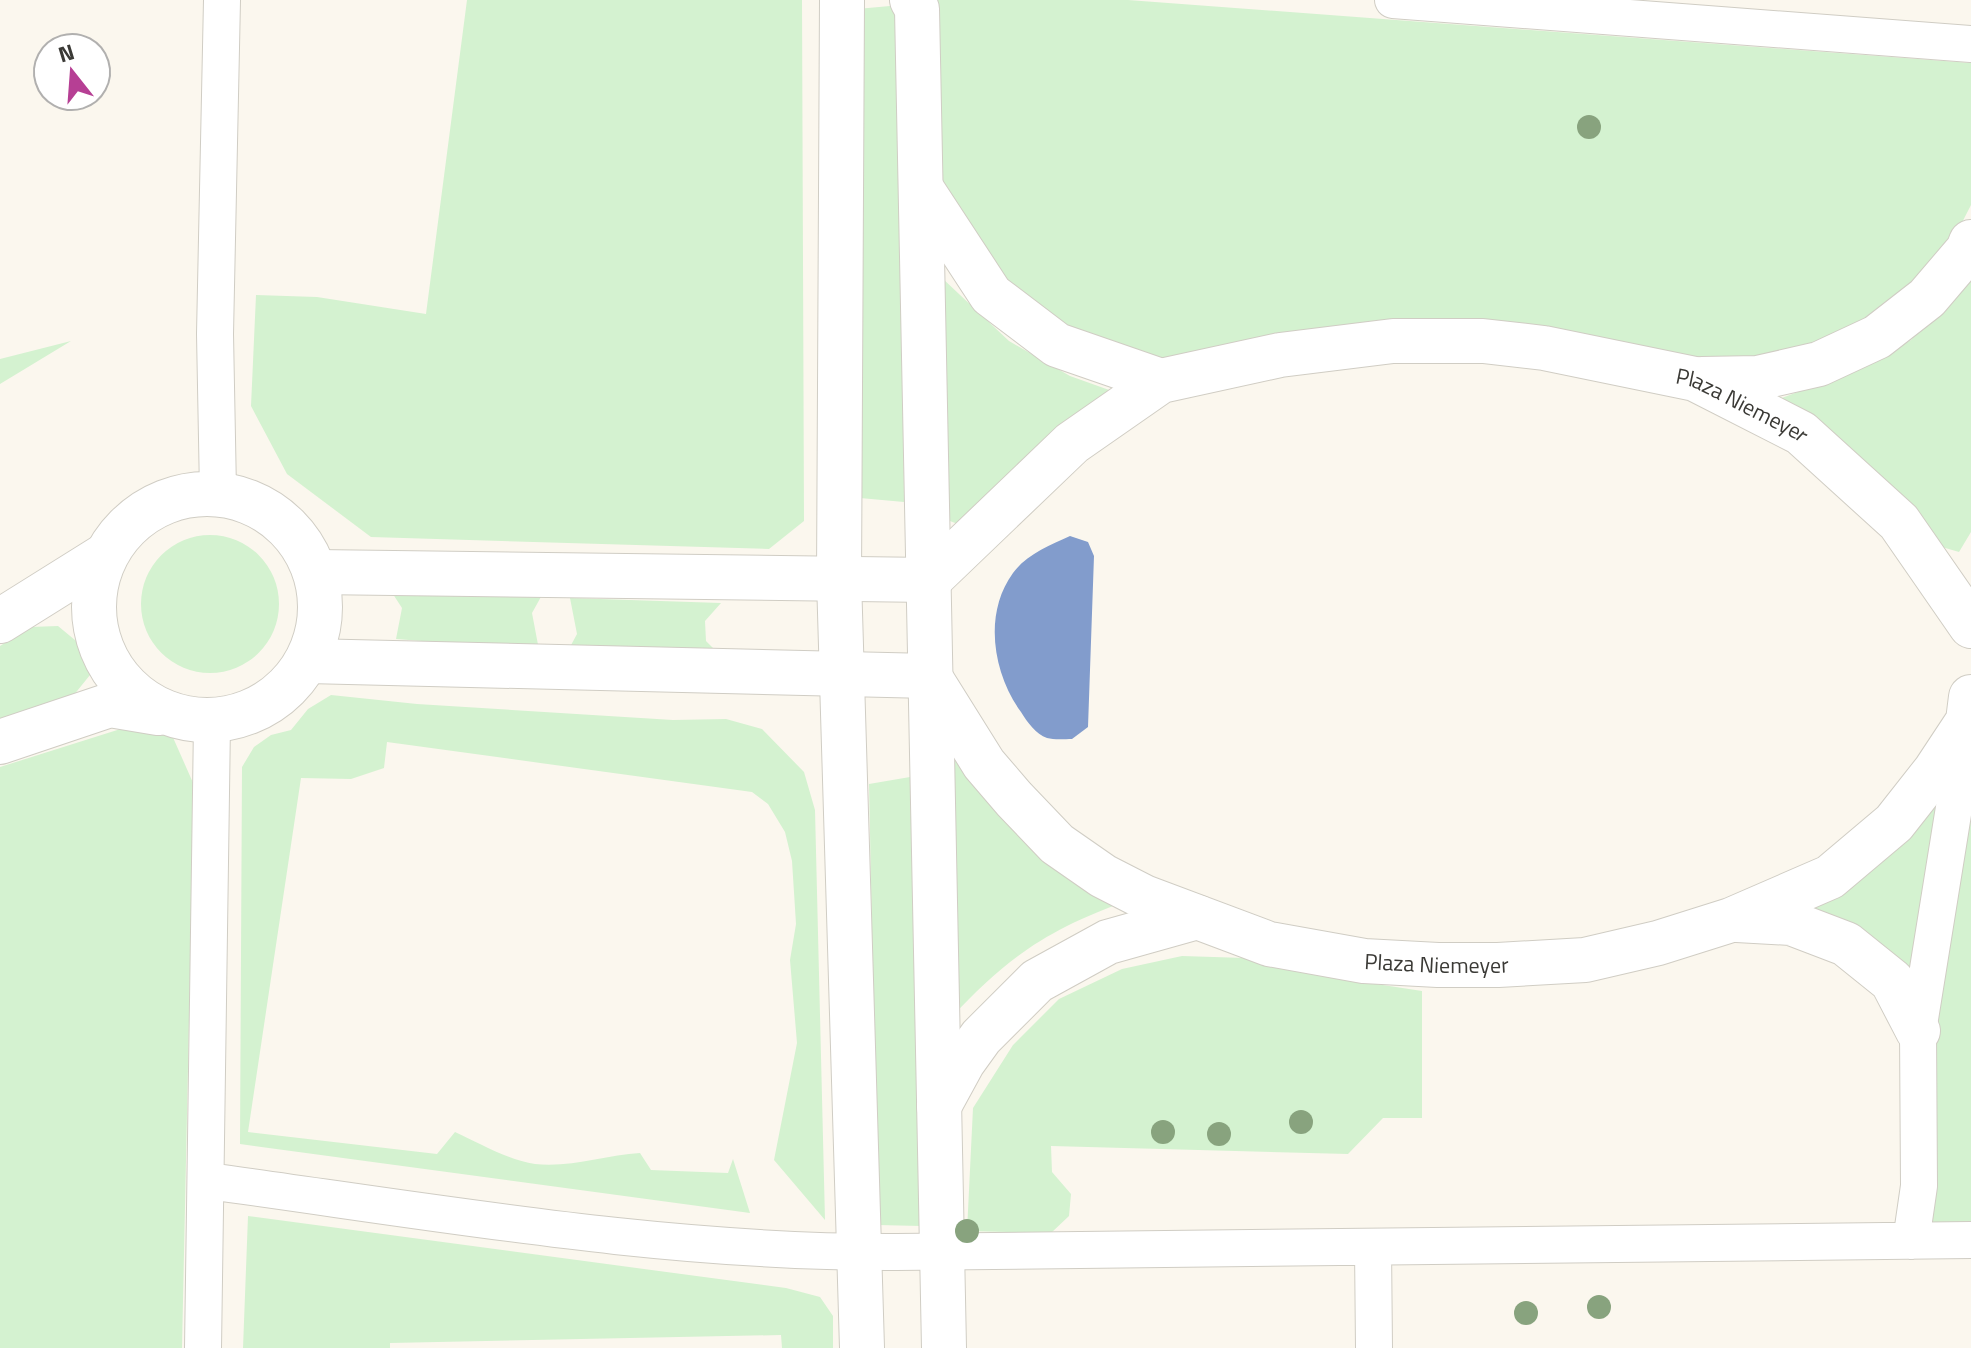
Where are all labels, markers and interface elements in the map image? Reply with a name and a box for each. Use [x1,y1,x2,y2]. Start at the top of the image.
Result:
north arrow [32,32,112,112]
text: N [54,34,78,71]
street label: Plaza Niemeyer [1673,359,1817,450]
street label: Plaza Niemeyer [1363,944,1510,982]

